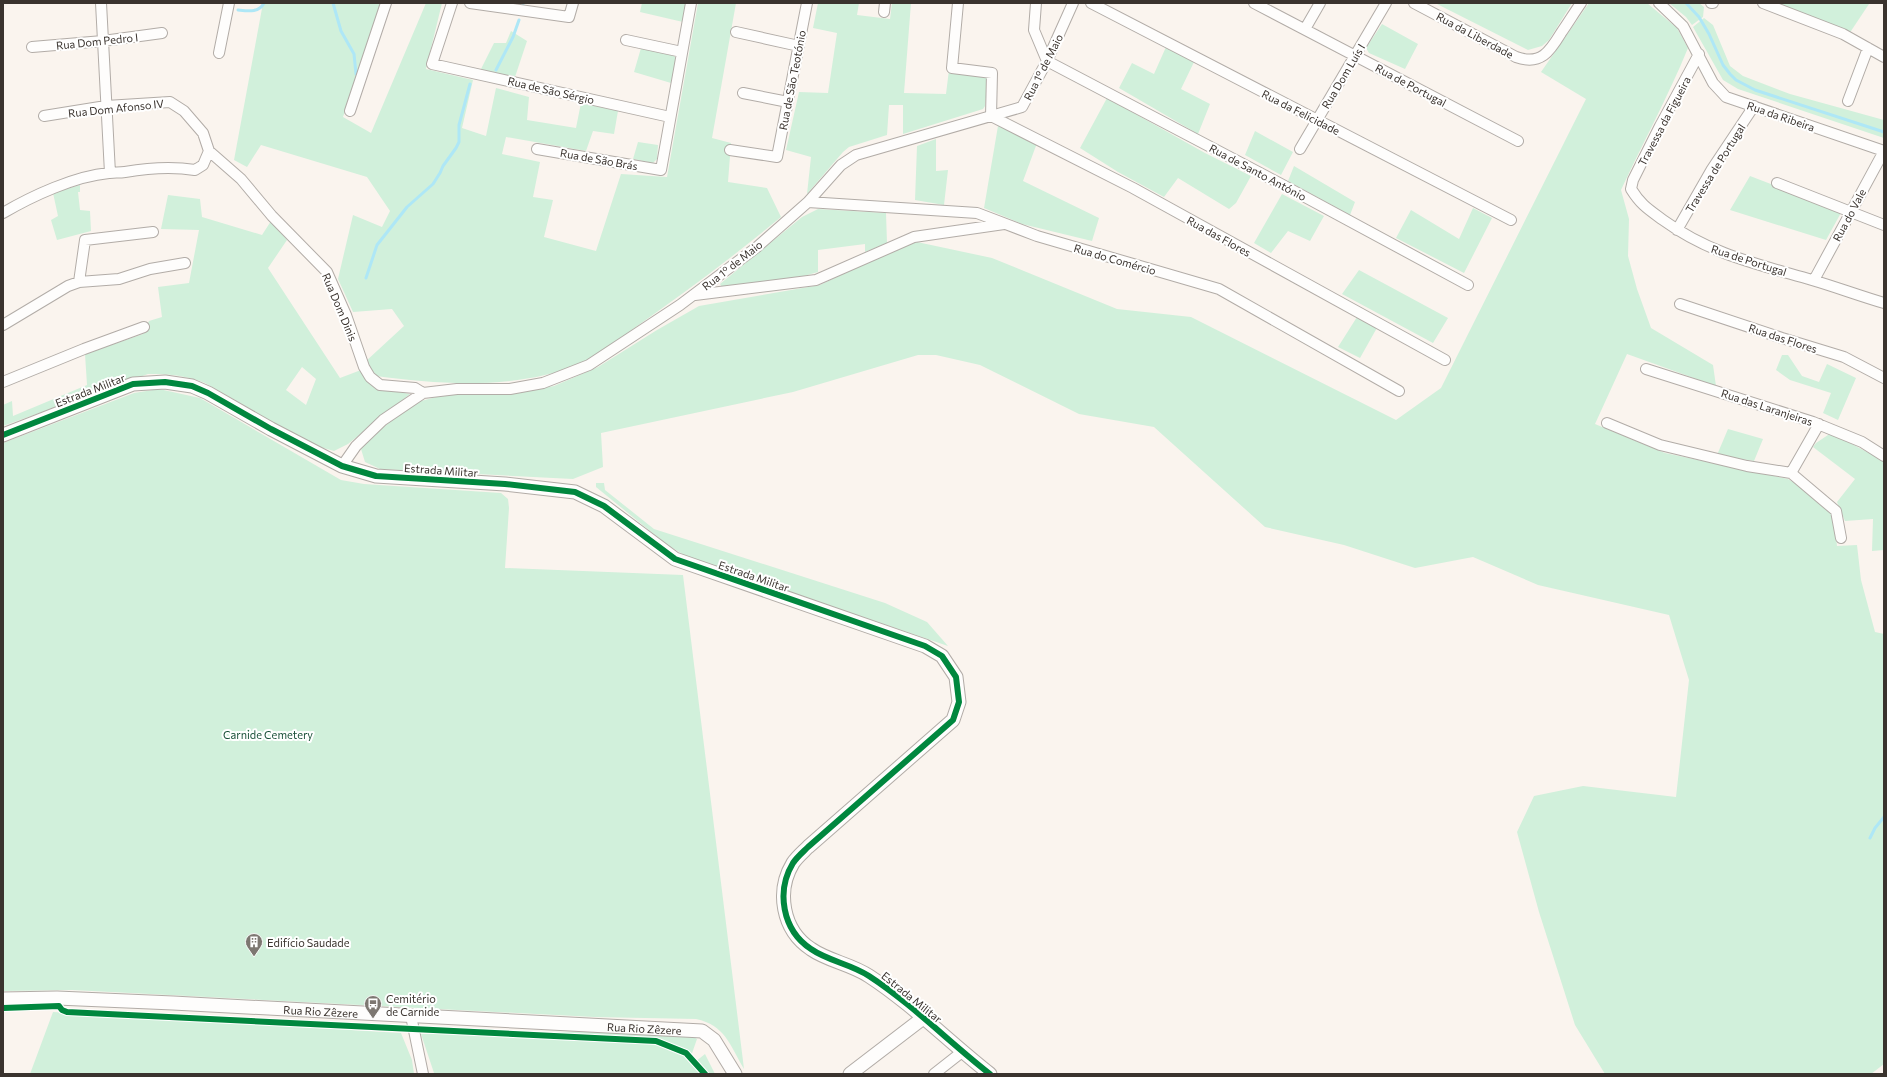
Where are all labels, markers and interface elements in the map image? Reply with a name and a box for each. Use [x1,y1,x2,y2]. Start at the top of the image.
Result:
street label: Rua da Liberdade [1434,9,1516,61]
street label: Rua de São Teotónio [776,28,808,131]
street label: Rua Dom Pedro I [55,30,139,52]
street label: Rua 1º de Maio [1021,31,1066,102]
street label: Rua Dom Luís I [1319,41,1367,111]
street label: Rua de Portugal [1373,61,1449,109]
street label: Rua de São Sérgio [506,74,596,106]
street label: Travessa da Figueira [1635,74,1693,168]
street label: Rua da Felicidade [1260,87,1342,137]
street label: Rua Dom Afonso IV [67,96,165,119]
street label: Rua da Ribeira [1745,98,1817,134]
street label: Travessa de Portugal [1682,121,1748,215]
street label: Rua de Santo António [1207,141,1309,203]
street label: Rua de São Brás [559,146,639,172]
street label: Rua do Vale [1830,186,1868,244]
street label: Rua das Flores [1185,213,1253,259]
street label: Rua 1º de Maio [699,237,765,293]
street label: Rua do Comércio [1072,241,1158,277]
street label: Rua de Portugal [1710,242,1788,278]
street label: Rua Dom Dinis [320,271,360,343]
street label: Rua das Flores [1747,321,1819,355]
street label: Estrada Militar [53,370,127,409]
street label: Rua das Laranjeiras [1720,386,1814,428]
street label: Estrada Militar [404,461,479,479]
street label: Estrada Militar [717,558,792,594]
park label: Carnide Cemetery [223,728,313,741]
building icon: Edifício Saudade [244,932,264,957]
place label: Edifício Saudade [267,936,350,949]
street label: Estrada Militar [879,969,945,1026]
place label: Cemitério de Carnide [386,992,439,1018]
bus stop icon: Cemitério de Carnide [363,994,383,1019]
street label: Rua Rio Zêzere [283,1002,359,1019]
street label: Rua Rio Zêzere [607,1019,682,1036]

